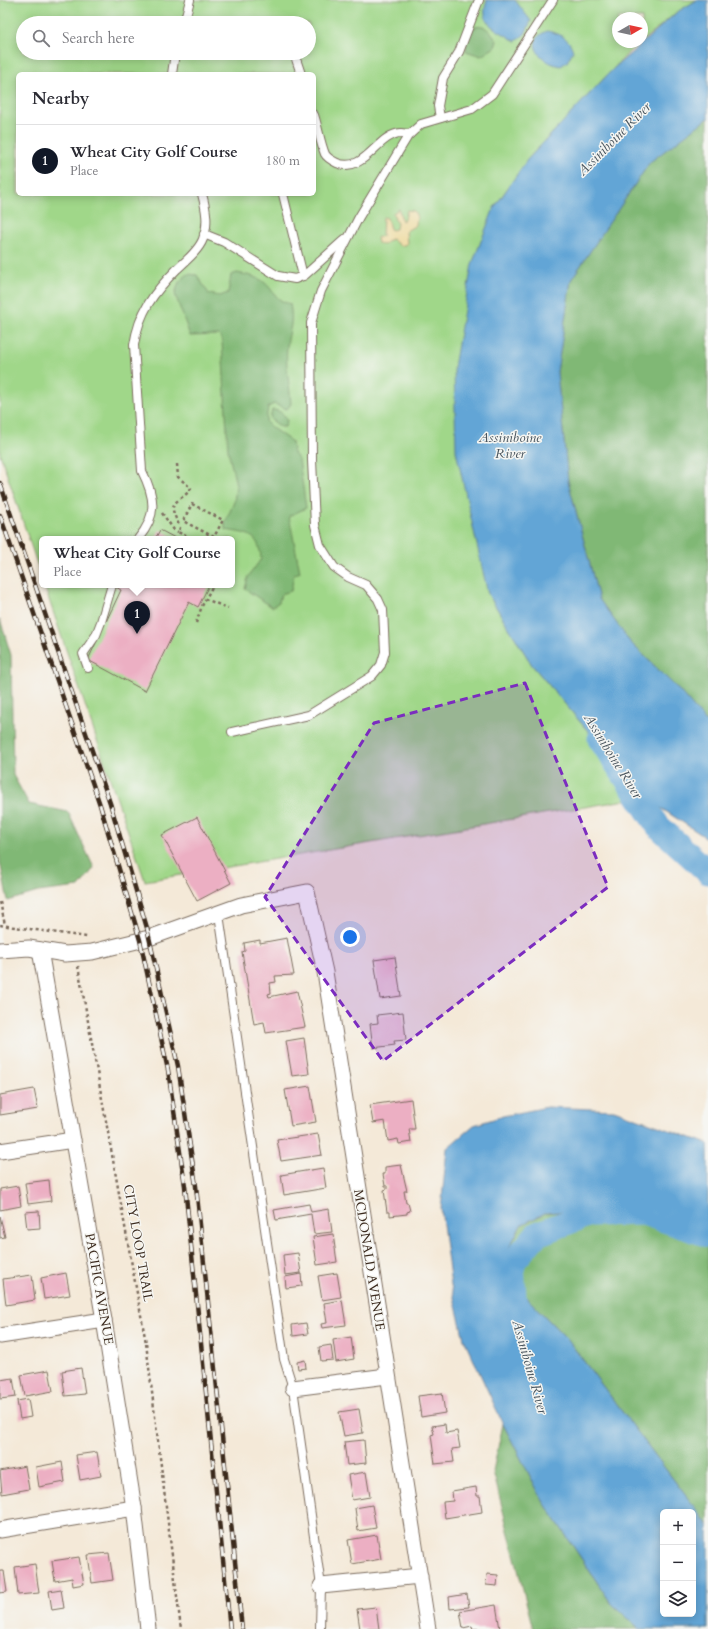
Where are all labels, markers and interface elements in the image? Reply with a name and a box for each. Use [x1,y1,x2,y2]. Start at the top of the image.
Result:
north arrow [612,12,648,48]
search box [16,16,316,60]
icon: search [30,27,52,49]
text: Search here [62,28,135,48]
text: Nearby [32,87,89,110]
water label: Assiniboine River [572,98,655,181]
text: Wheat City Golf Course [70,142,238,162]
text: 1 [42,152,48,170]
text: 180 m [266,152,300,170]
text: Place [70,162,98,180]
water label: Assiniboine River [478,428,542,463]
popup [39,536,235,588]
text: Wheat City Golf Course [53,543,221,563]
text: Place [53,563,82,581]
pin: 1 [124,601,150,634]
water label: Assiniboine River [579,709,647,803]
your location [340,927,360,947]
street label: CITY LOOP TRAIL [119,1183,157,1303]
street label: MCDONALD AVENUE [349,1188,389,1332]
street label: PACIFIC AVENUE [80,1232,118,1346]
water label: Assiniboine River [507,1317,553,1417]
map controls [660,1509,696,1617]
button: + [660,1509,696,1545]
button: − [660,1545,696,1581]
button: layers [660,1581,696,1617]

